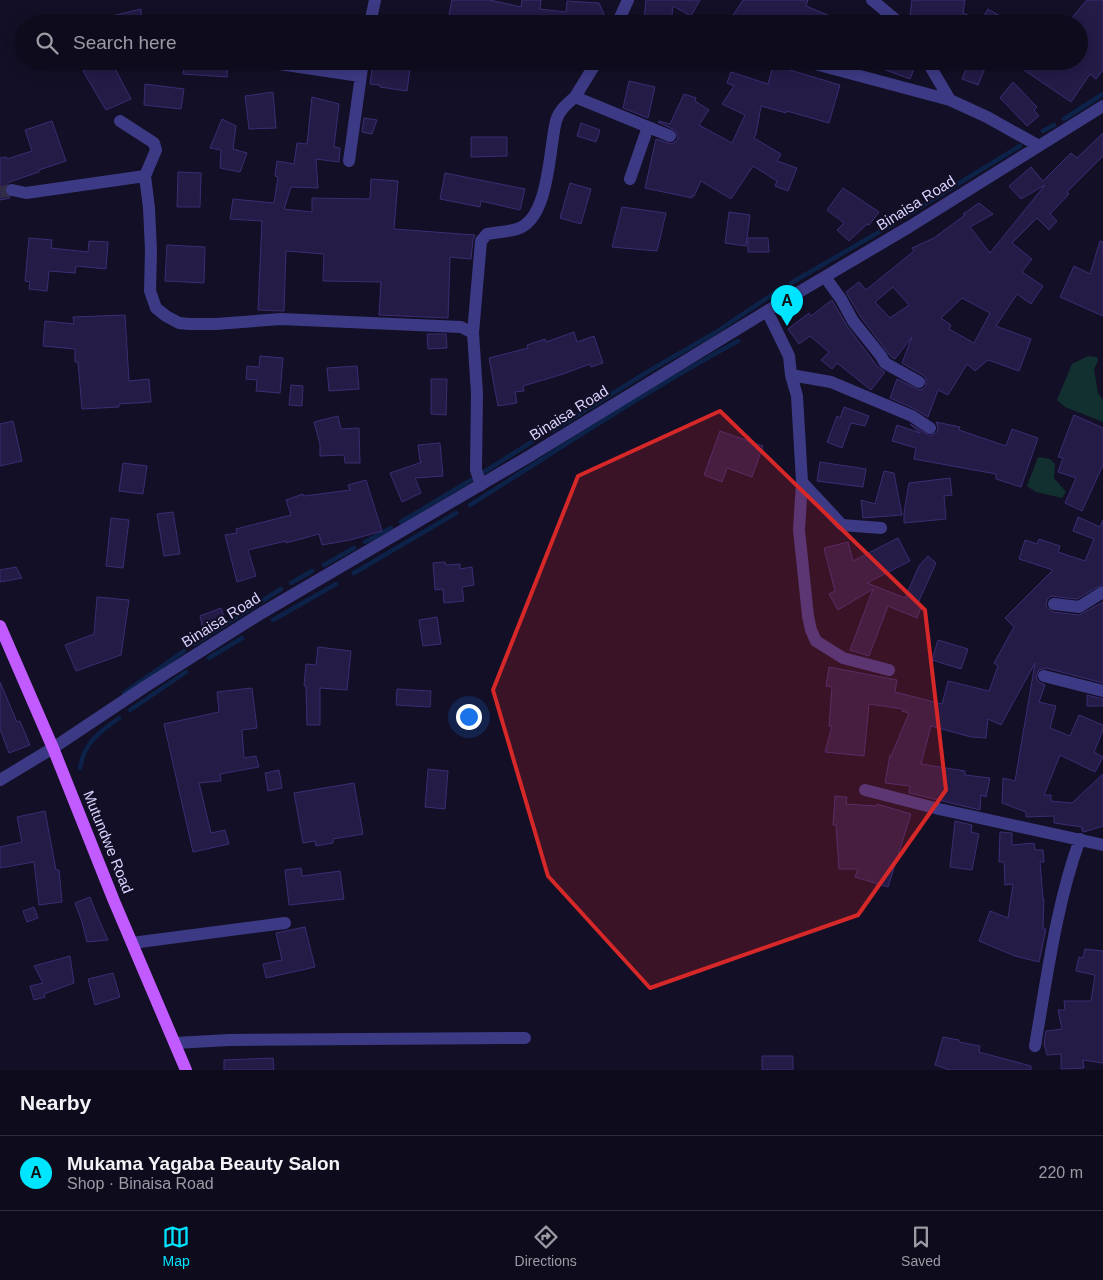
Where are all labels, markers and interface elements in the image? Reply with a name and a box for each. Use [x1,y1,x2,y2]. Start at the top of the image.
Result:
search box [15,15,1088,70]
icon: search [33,29,61,57]
text: Search here [73,32,177,53]
street label: Binaisa Road [873,172,958,233]
pin: A [771,285,803,326]
street label: Binaisa Road [526,382,611,443]
street label: Binaisa Road [178,589,263,650]
your location [456,704,482,730]
street label: Mutundwe Road [80,788,137,896]
text: Nearby [20,1091,91,1114]
text: Mukama Yagaba Beauty Salon [67,1153,340,1174]
text: A [30,1164,42,1181]
text: 220 m [1039,1164,1083,1181]
text: Shop · Binaisa Road [67,1175,214,1192]
tab: Map [162,1223,190,1269]
tab: Directions [515,1223,577,1269]
tab: Saved [901,1223,941,1269]

